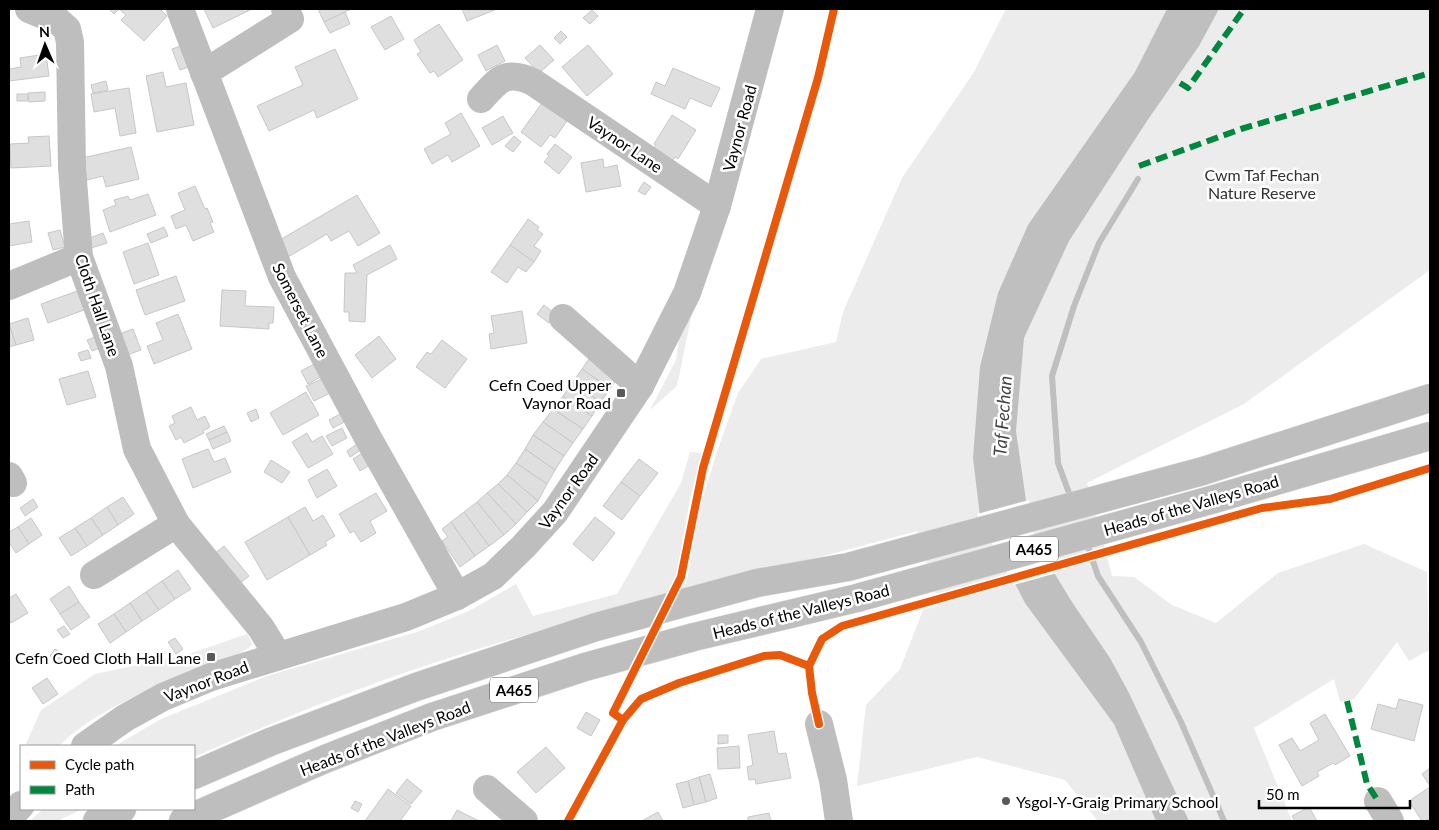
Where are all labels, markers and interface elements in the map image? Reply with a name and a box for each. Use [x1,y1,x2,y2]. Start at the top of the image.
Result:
north arrow [20,20,70,70]
text: N [39,23,50,40]
street label: Vaynor Road [718,83,760,173]
street label: Vaynor Lane [584,112,666,176]
park label: Cwm Taf Fechan Nature Reserve [1205,165,1319,202]
street label: Cloth Hall Lane [72,251,124,359]
street label: Somerset Lane [269,259,333,361]
place label: Cefn Coed Upper Vaynor Road [489,375,611,412]
water label: Taf Fechan [988,375,1016,457]
marker: Cefn Coed Upper Vaynor Road [615,387,627,399]
street label: Vaynor Road [534,450,602,532]
street label: Heads of the Valleys Road [1101,471,1281,539]
road number: A465 [1010,536,1058,562]
street label: Heads of the Valleys Road [711,580,891,642]
place label: Cefn Coed Cloth Hall Lane [15,648,201,667]
marker: Cefn Coed Cloth Hall Lane [205,651,217,663]
street label: Vaynor Road [161,656,251,706]
road number: A465 [490,678,538,702]
street label: Heads of the Valleys Road [297,697,473,779]
legend [20,745,195,810]
text: Cycle path [65,755,134,773]
scale bar [1259,778,1410,810]
text: Path [65,780,95,798]
text: 50 m [1266,785,1300,803]
place label: Ysgol-Y-Graig Primary School [1016,792,1219,811]
marker: Ysgol-Y-Graig Primary School [1000,795,1012,807]

